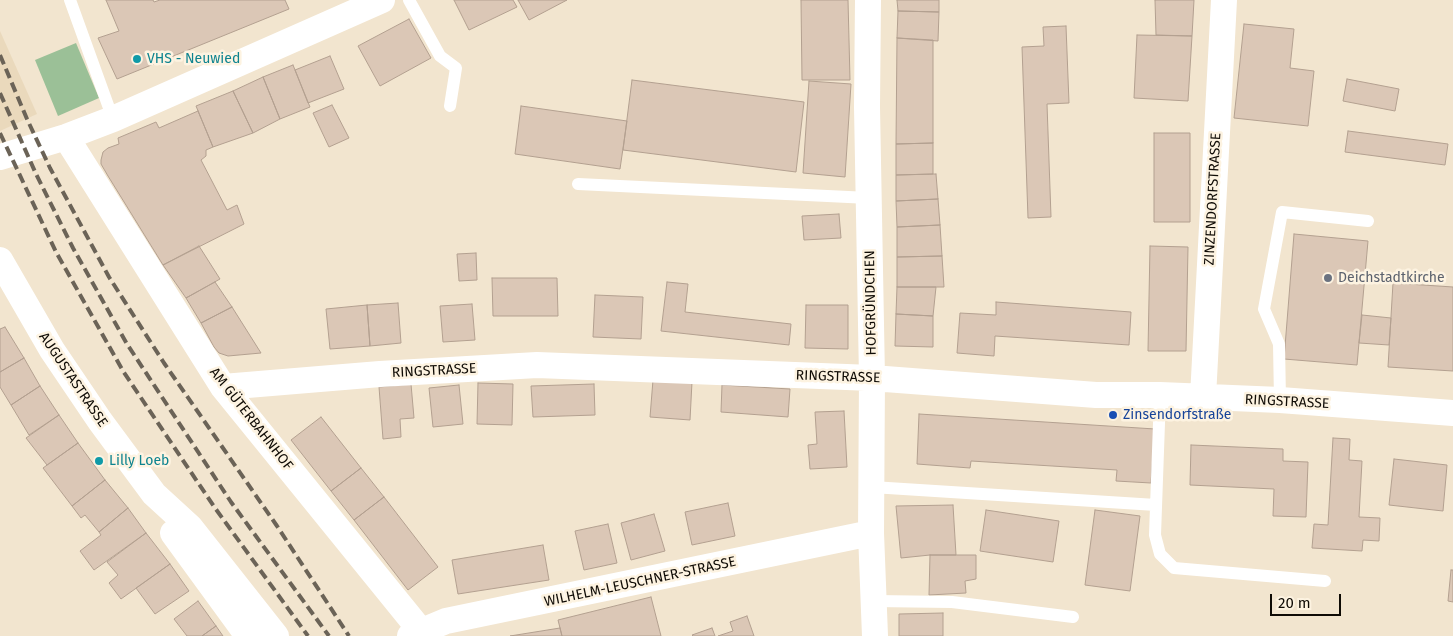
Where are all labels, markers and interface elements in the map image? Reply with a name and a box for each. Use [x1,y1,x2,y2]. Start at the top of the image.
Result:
place label: VHS - Neuwied [147,51,240,67]
marker: VHS - Neuwied [131,53,143,65]
street label: ZINZENDORFSTRASSE [1201,132,1225,266]
street label: HOFGRÜNDCHEN [862,250,880,356]
place label: Deichstadtkirche [1338,270,1445,286]
marker: Deichstadtkirche [1322,272,1334,284]
street label: AUGUSTASTRASSE [35,329,111,431]
street label: RINGSTRASSE [391,360,477,382]
street label: AM GÜTERBAHNHOF [206,364,296,474]
street label: RINGSTRASSE [795,367,881,387]
street label: RINGSTRASSE [1244,391,1330,413]
place label: Zinsendorfstraße [1123,407,1231,423]
marker: Zinsendorfstraße [1107,409,1119,421]
place label: Lilly Loeb [109,453,169,469]
marker: Lilly Loeb [93,455,105,467]
street label: WILHELM-LEUSCHNER-STRASSE [543,553,737,611]
scale bar [1273,584,1344,616]
text: 20 m [1278,594,1311,612]

